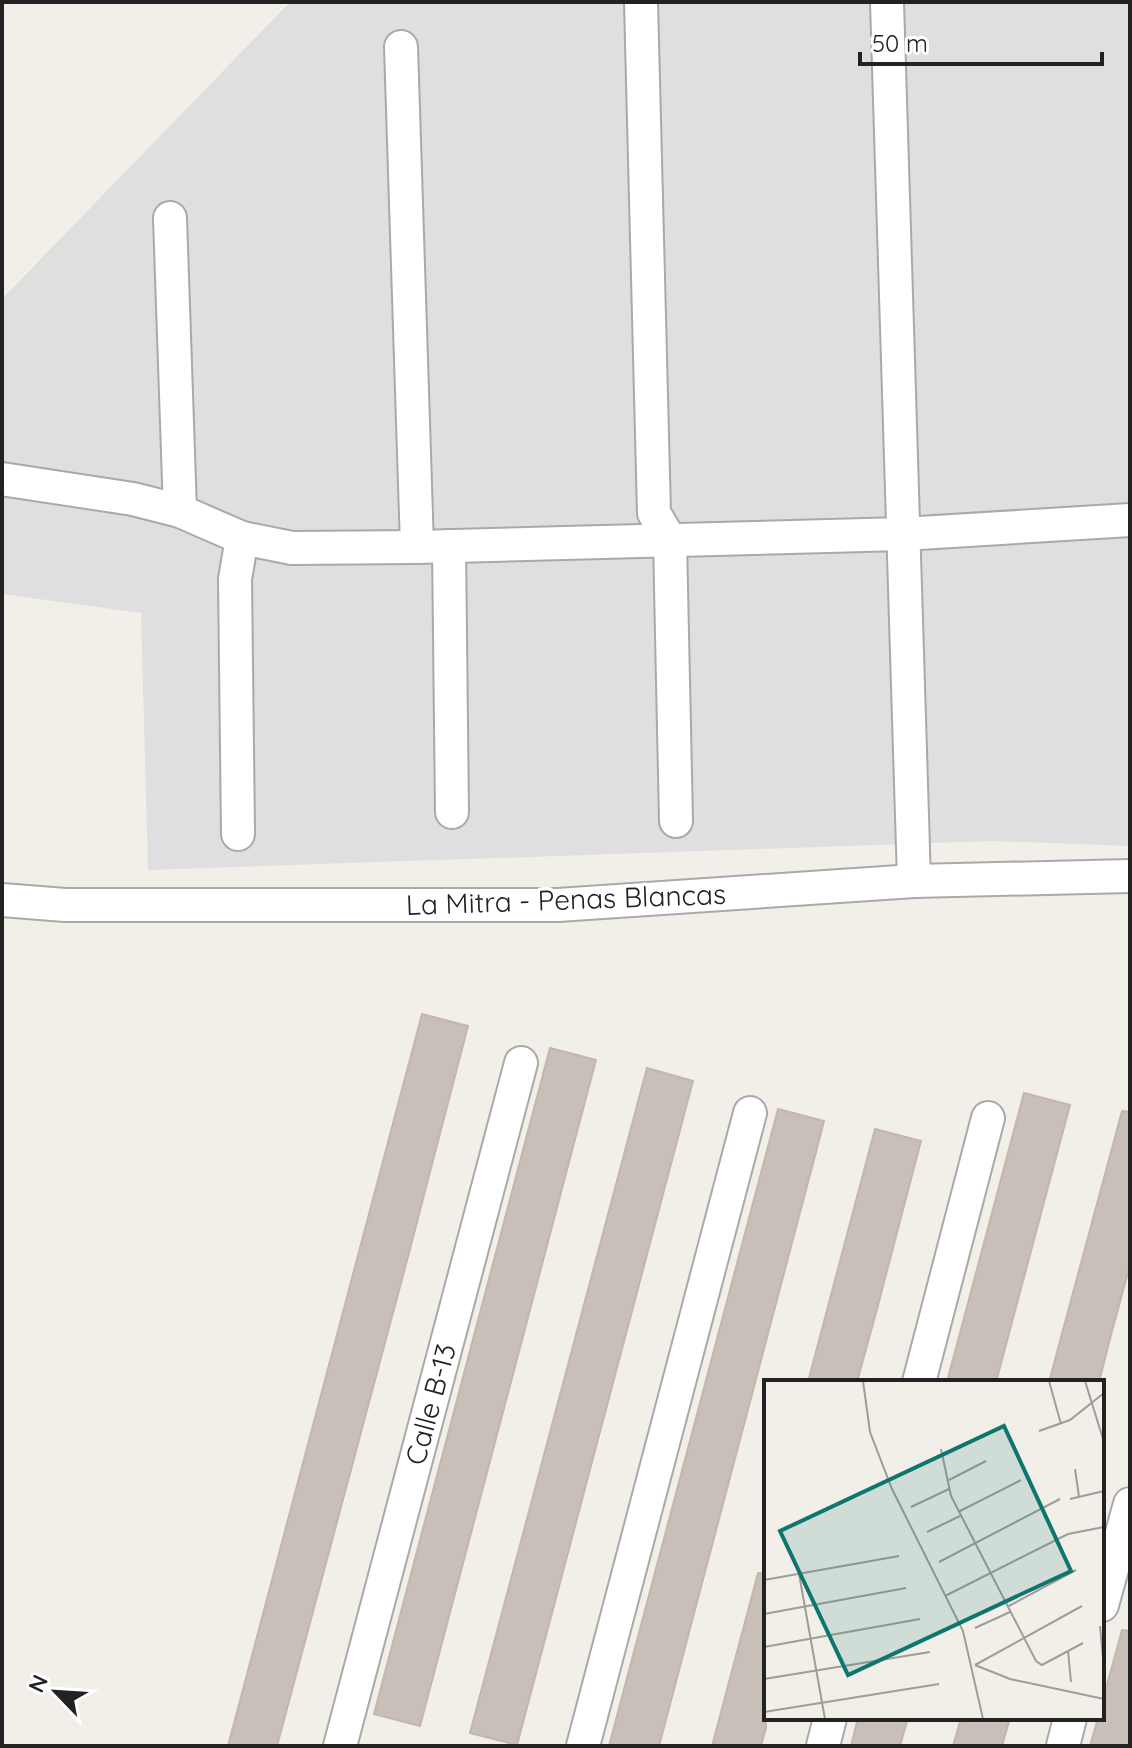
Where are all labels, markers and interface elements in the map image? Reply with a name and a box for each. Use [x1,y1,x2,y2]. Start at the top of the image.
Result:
scale bar [860,16,1102,66]
text: 50 m [872,28,928,58]
street label: La Mitra - Penas Blancas [405,876,727,922]
street label: Calle B-13 [397,1340,463,1468]
inset map [764,1380,1104,1720]
north arrow [16,1652,96,1732]
text: N [22,1670,54,1697]

